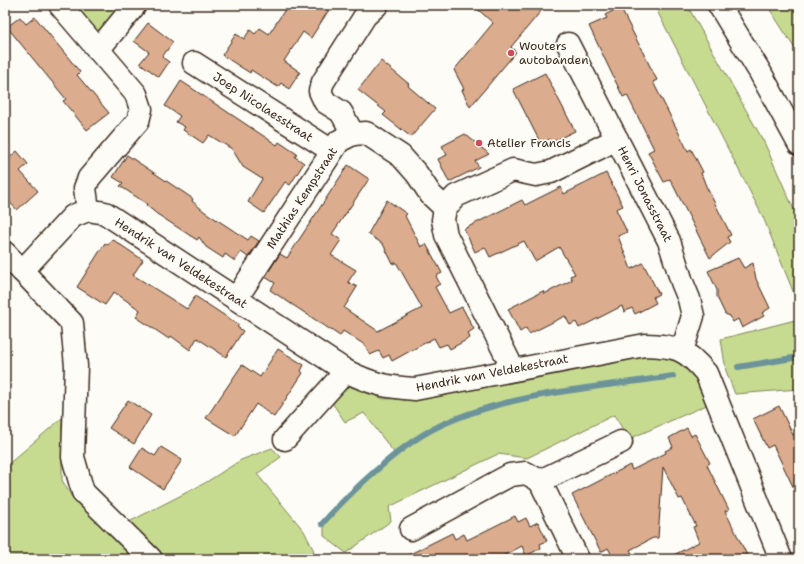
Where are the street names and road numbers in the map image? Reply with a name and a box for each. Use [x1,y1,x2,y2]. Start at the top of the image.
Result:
street label: Joep Nicolaesstraat [210,69,316,145]
street label: Henri Jonasstraat [614,143,676,245]
street label: Mathias Kempstraat [263,144,341,252]
street label: Hendrik van Veldekestraat [112,214,250,312]
street label: Hendrik van Veldekestraat [414,350,570,396]

